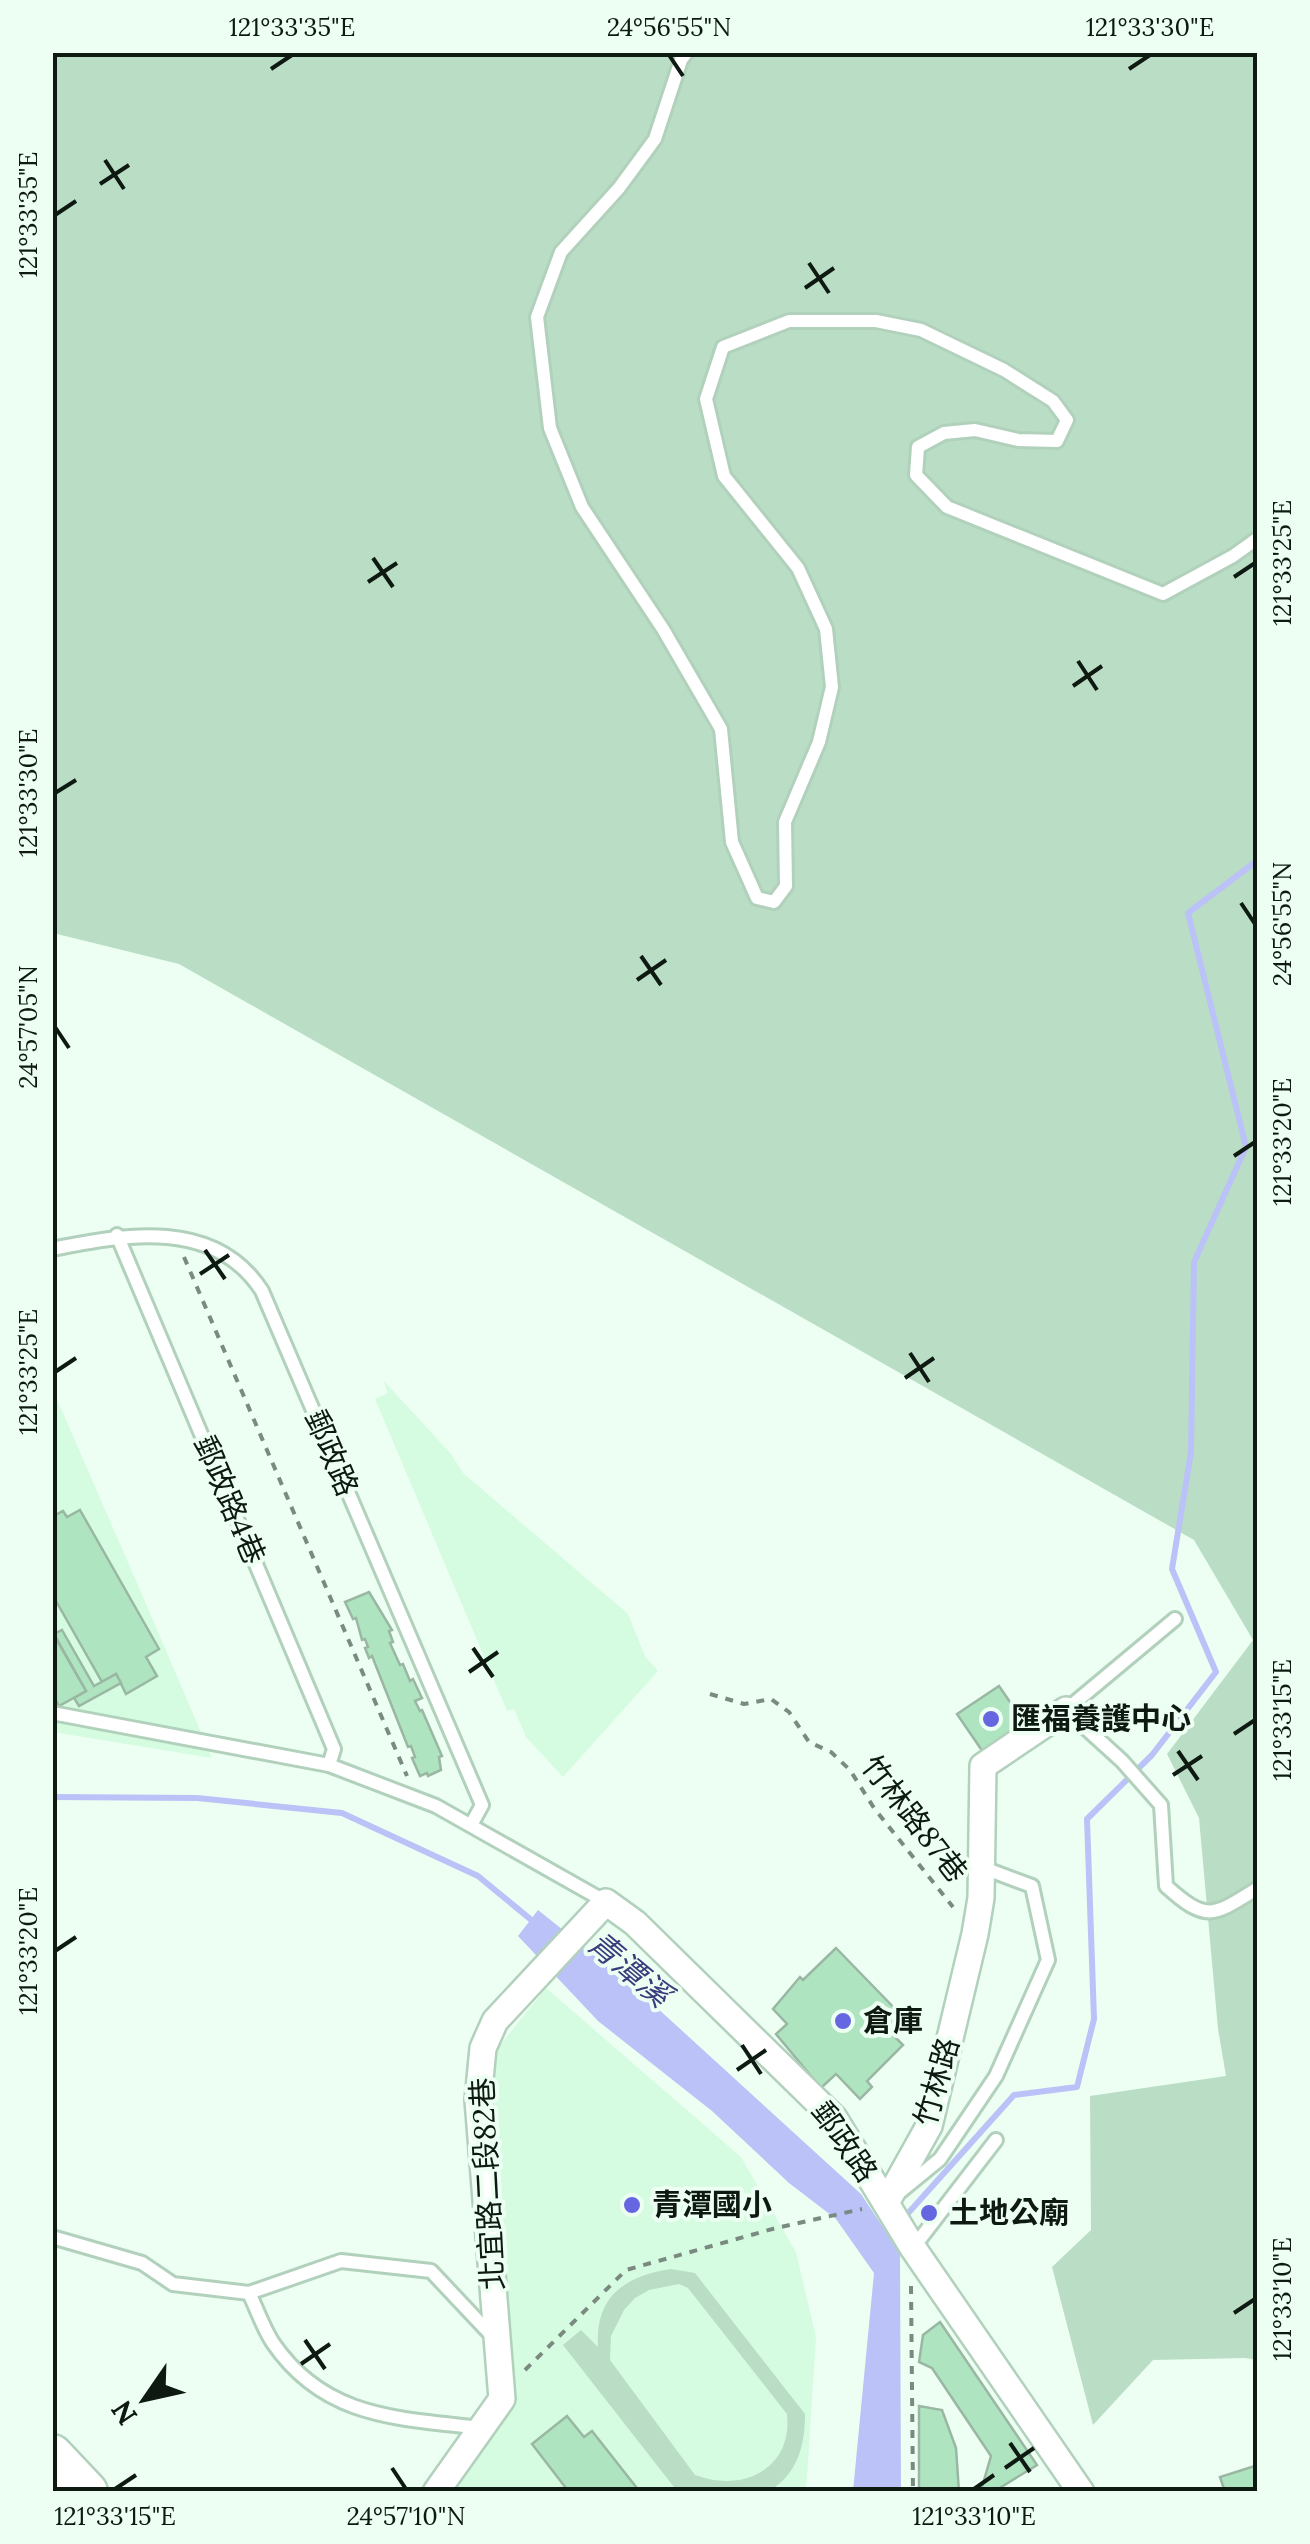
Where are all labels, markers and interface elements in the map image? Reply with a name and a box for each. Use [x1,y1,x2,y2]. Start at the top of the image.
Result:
text: 121°33'35"E [229,11,355,43]
text: 24°56'55"N [607,11,731,43]
text: 121°33'30"E [1086,11,1214,43]
text: 121°33'35"E [12,152,44,278]
text: 121°33'25"E [1266,500,1298,626]
text: 121°33'30"E [12,729,44,857]
text: 24°56'55"N [1266,862,1298,986]
text: 24°57'05"N [12,965,44,1089]
text: 121°33'20"E [1266,1078,1298,1206]
text: 121°33'25"E [12,1309,44,1435]
street label: 郵政路 [297,1404,367,1501]
street label: 郵政路4巷 [186,1429,274,1570]
text: 121°33'15"E [1266,1659,1298,1781]
place label: 匯福養護中心 [1011,1699,1191,1737]
marker: 匯福養護中心 [980,1708,1002,1730]
street label: 竹林路87巷 [853,1747,976,1889]
text: 121°33'20"E [12,1887,44,2015]
water label: 青潭溪 [579,1922,682,2018]
place label: 倉庫 [863,2001,923,2039]
marker: 倉庫 [832,2010,854,2032]
street label: 竹林路 [905,2033,967,2130]
street label: 北宜路二段82巷 [462,2077,512,2291]
street label: 郵政路 [803,2094,886,2189]
place label: 青潭國小 [652,2185,772,2223]
place label: 土地公廟 [949,2193,1069,2231]
marker: 青潭國小 [621,2194,643,2216]
marker: 土地公廟 [918,2202,940,2224]
text: 121°33'10"E [1266,2237,1298,2361]
north arrow [95,2349,195,2449]
text: N [103,2394,145,2432]
text: 121°33'15"E [54,2500,176,2532]
text: 24°57'10"N [347,2500,465,2532]
text: 121°33'10"E [912,2500,1036,2532]

